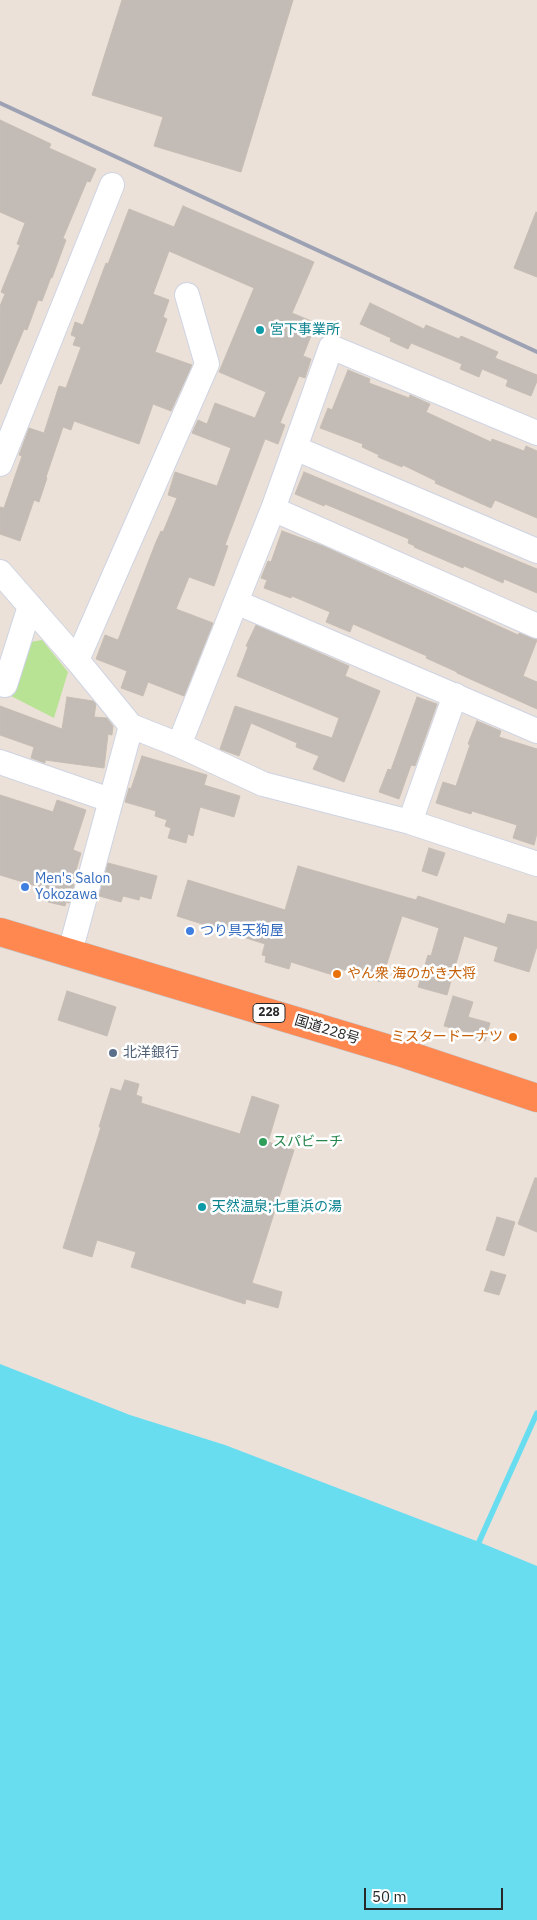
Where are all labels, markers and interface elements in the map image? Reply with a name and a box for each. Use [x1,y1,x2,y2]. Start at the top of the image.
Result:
place label: 宮下事業所 [270,322,340,338]
marker: 宮下事業所 [254,324,266,336]
place label: Men's Salon Yokozawa [35,871,111,904]
marker: Men's Salon Yokozawa [19,881,31,893]
place label: つり具天狗屋 [200,923,284,939]
marker: つり具天狗屋 [184,925,196,937]
place label: やん衆 海のがき大将 [347,966,476,982]
marker: やん衆 海のがき大将 [331,968,343,980]
road number: 228 [253,1004,285,1022]
street label: 国道228号 [292,1012,362,1048]
place label: ミスタードーナツ [391,1029,503,1045]
marker: ミスタードーナツ [507,1031,519,1043]
place label: 北洋銀行 [123,1045,179,1061]
marker: 北洋銀行 [107,1047,119,1059]
place label: スパビーチ [273,1134,343,1150]
marker: スパビーチ [257,1136,269,1148]
place label: 天然温泉;七重浜の湯 [212,1199,342,1215]
marker: 天然温泉;七重浜の湯 [196,1201,208,1213]
scale bar [367,1878,506,1910]
text: 50 m [372,1887,407,1906]

